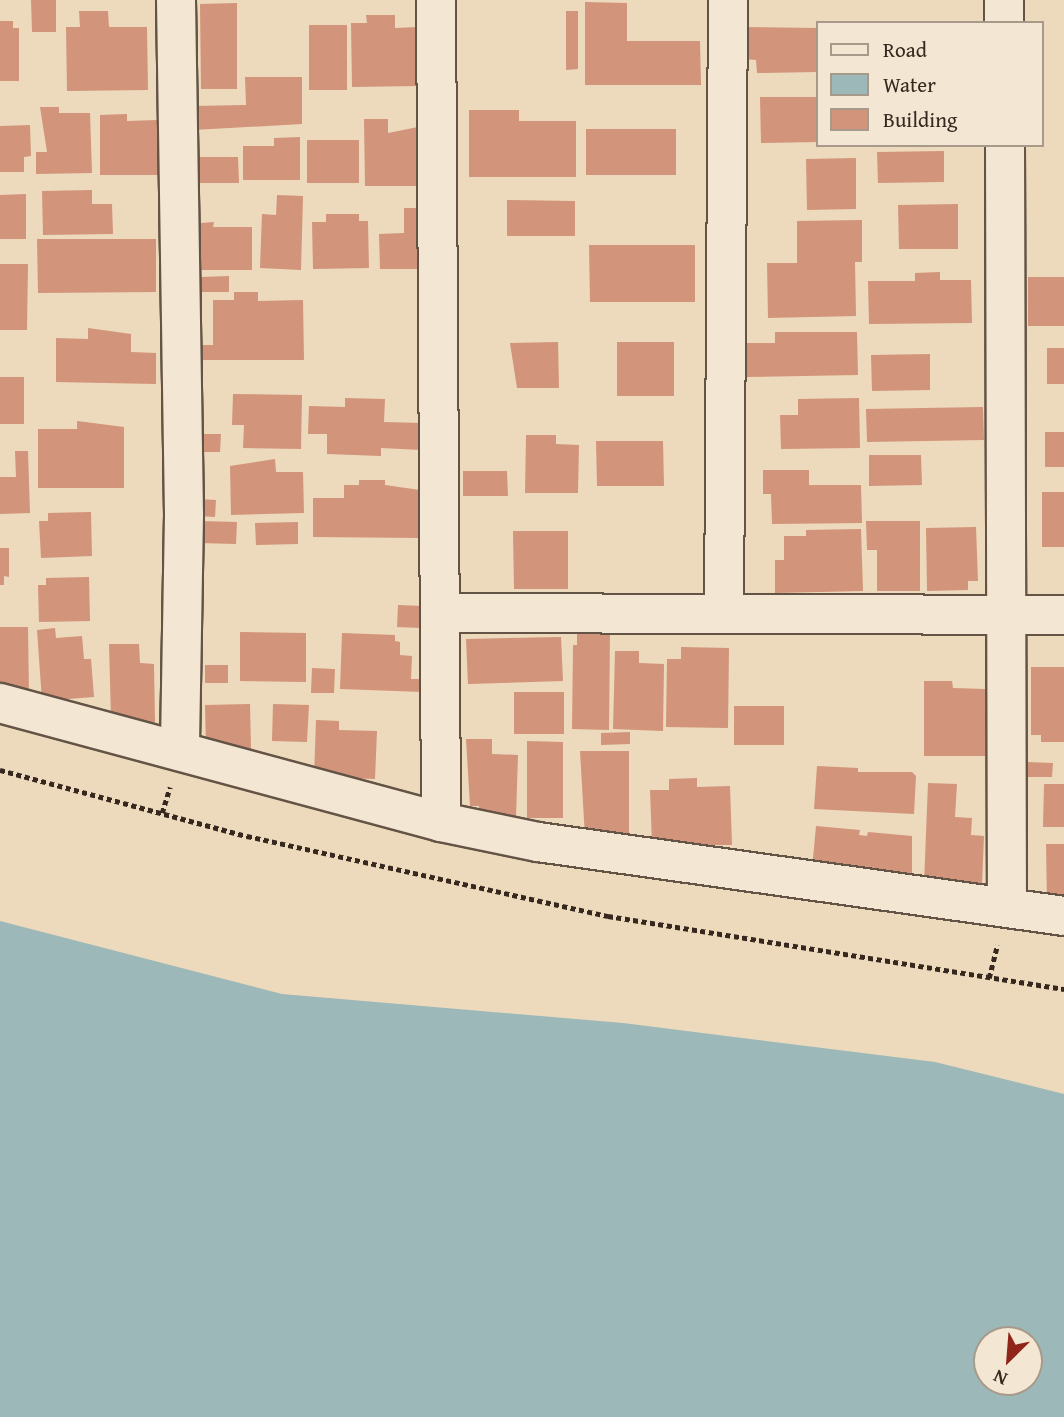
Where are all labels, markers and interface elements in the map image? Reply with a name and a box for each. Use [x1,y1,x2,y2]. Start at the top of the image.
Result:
legend [816,21,1043,147]
text: Road [883,34,927,65]
text: Water [883,69,936,100]
text: Building [883,104,957,135]
north arrow [973,1326,1043,1396]
text: N [988,1363,1012,1394]

